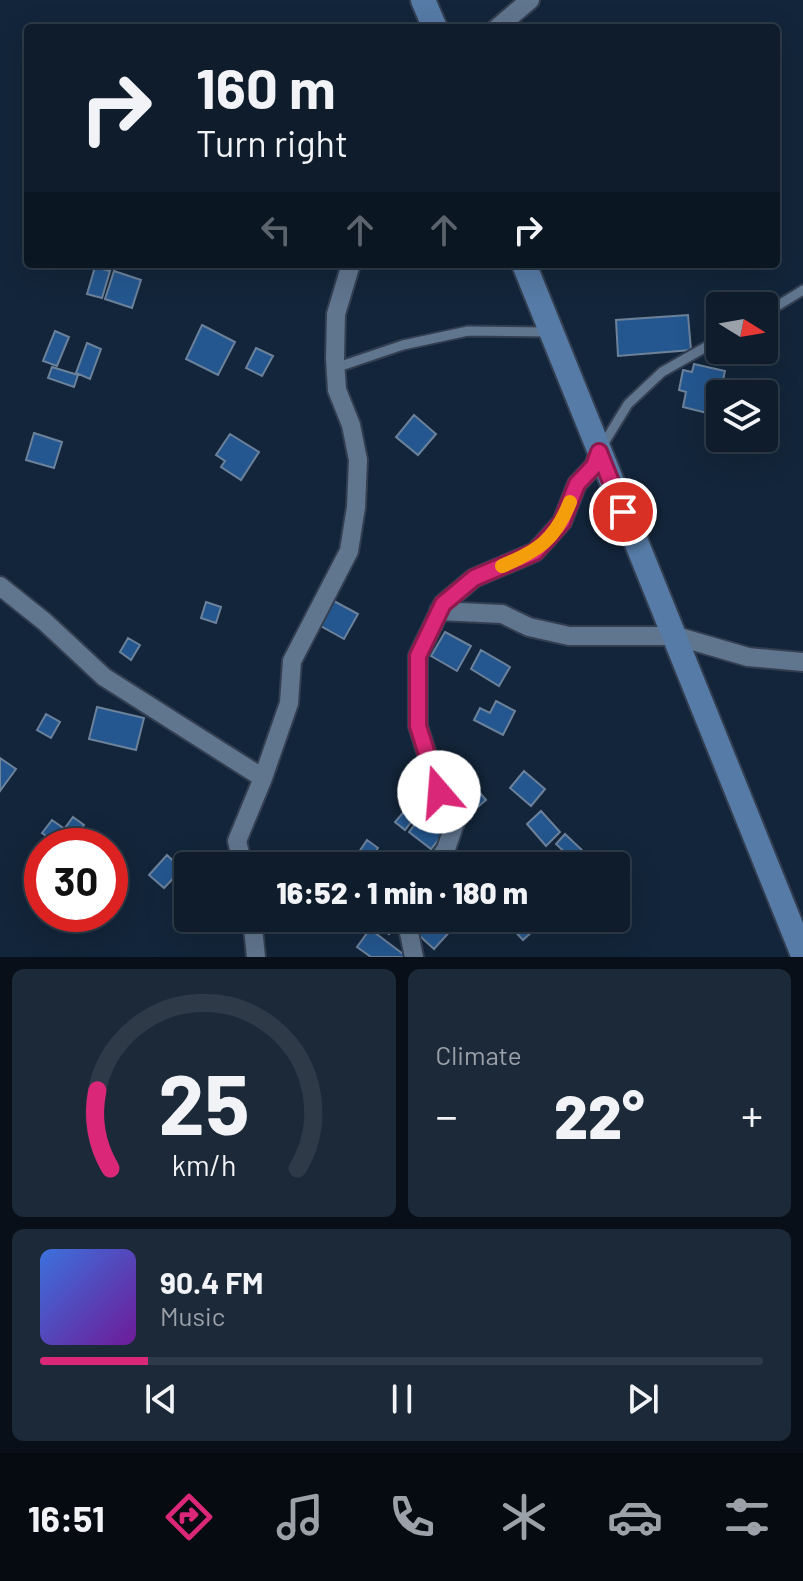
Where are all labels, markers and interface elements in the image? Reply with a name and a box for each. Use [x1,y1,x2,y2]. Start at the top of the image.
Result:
text: 160 m [196,53,336,120]
icon: right [64,56,168,160]
text: Turn right [196,121,348,164]
icon: left [254,208,298,252]
icon: ahead [338,208,382,252]
icon: ahead [422,208,466,252]
icon: right [506,208,550,252]
north arrow [706,292,778,364]
map controls [706,292,778,452]
button: layers [706,380,778,452]
pin [589,478,657,546]
icon: arrive [601,490,645,534]
position arrow [397,750,481,834]
speed limit sign: 30 [24,828,128,932]
text: 16:52 · 1 min · 180 m [276,874,528,910]
text: Climate [436,1039,522,1070]
text: 25 [158,1052,249,1152]
text: 22° [554,1079,645,1151]
text: − [436,1088,458,1141]
text: + [741,1088,763,1141]
text: km/h [171,1147,236,1182]
text: 90.4 FM [160,1264,264,1300]
text: Music [160,1300,225,1331]
icon: previous [139,1377,183,1421]
icon: pause [380,1377,424,1421]
icon: next [621,1377,665,1421]
icon: directions [161,1489,217,1545]
icon: music [272,1489,328,1545]
icon: phone [384,1489,440,1545]
icon: climate [496,1489,552,1545]
icon: car [607,1489,663,1545]
icon: filters [719,1489,775,1545]
text: 16:51 [28,1496,105,1539]

